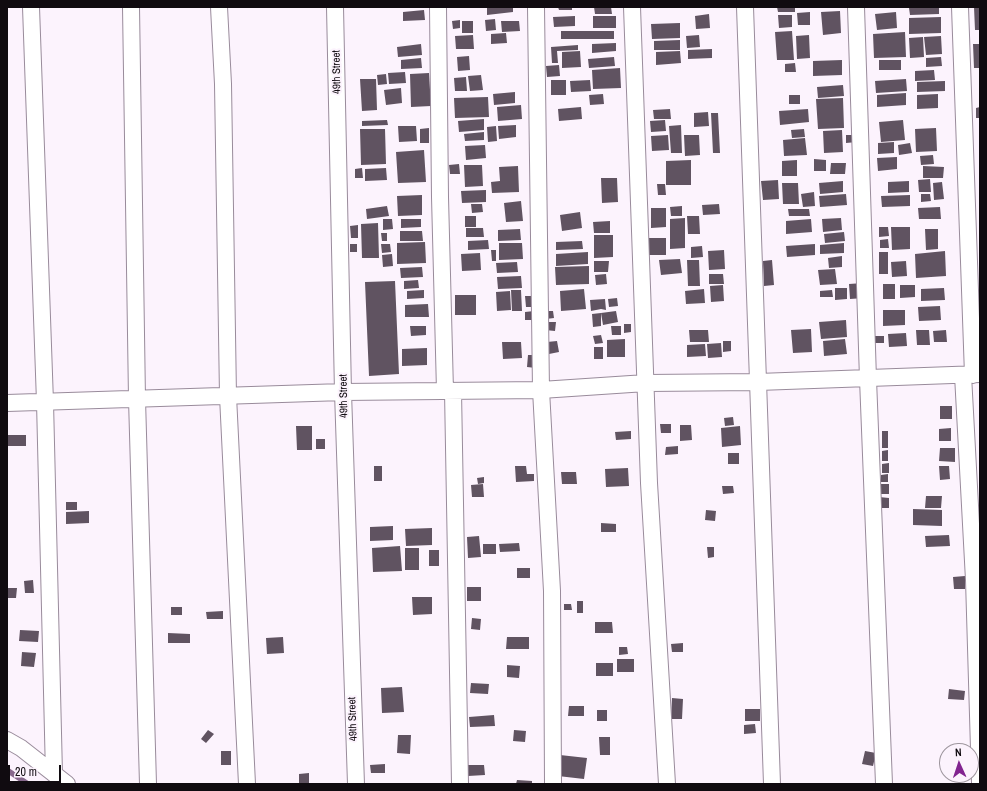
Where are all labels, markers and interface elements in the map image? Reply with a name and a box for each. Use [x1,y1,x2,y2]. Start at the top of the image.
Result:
street label: 49th Street [330,50,344,94]
street label: 49th Street [337,374,351,418]
street label: 49th Street [346,697,360,741]
north arrow [939,743,979,783]
text: N [955,745,962,759]
scale bar [10,757,63,783]
text: 20 m [15,764,37,780]

